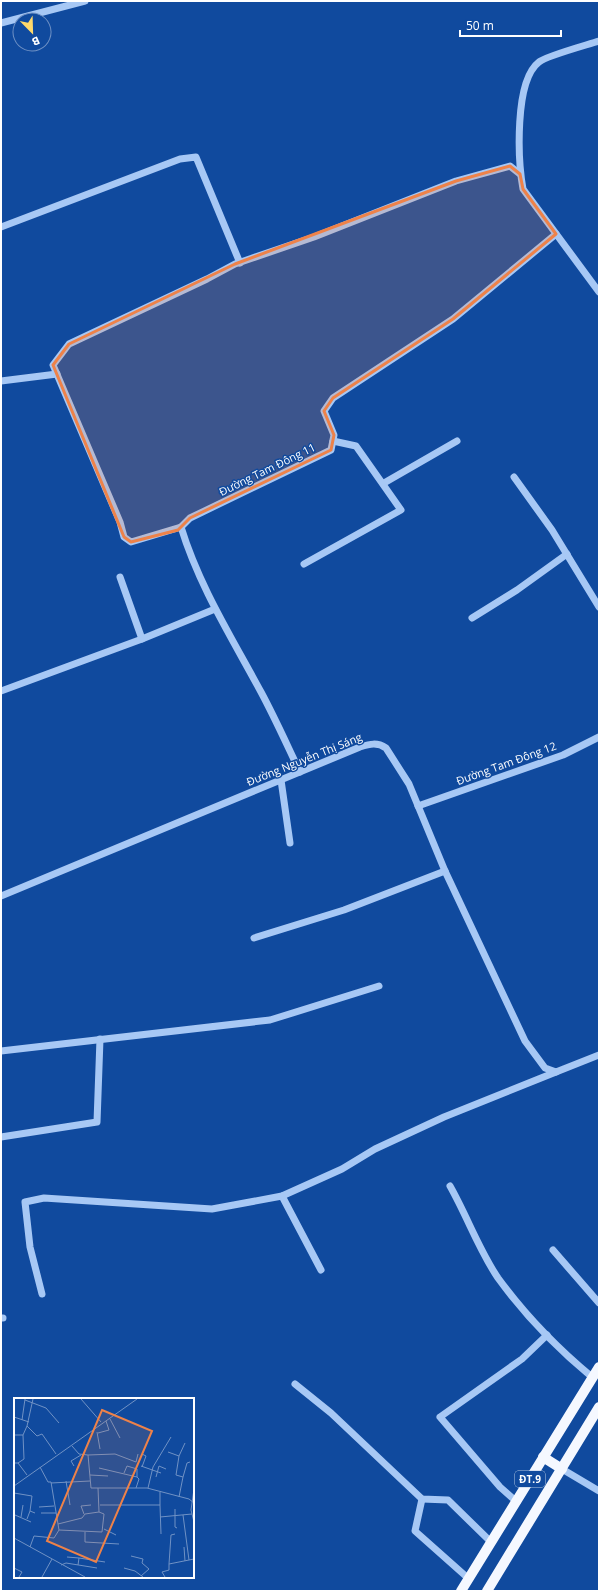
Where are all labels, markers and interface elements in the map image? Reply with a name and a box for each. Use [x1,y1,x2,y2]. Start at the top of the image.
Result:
north arrow [12,12,52,52]
scale bar [460,12,561,38]
text: 50 m [466,17,494,34]
text: B [30,33,42,50]
street label: Đường Tam Đông 11 [216,439,318,499]
street label: Đường Nguyễn Thị Sáng [244,729,364,789]
street label: Đường Tam Đông 12 [454,738,558,788]
inset map [14,1398,194,1578]
road number: ĐT.9 [515,1471,545,1487]

